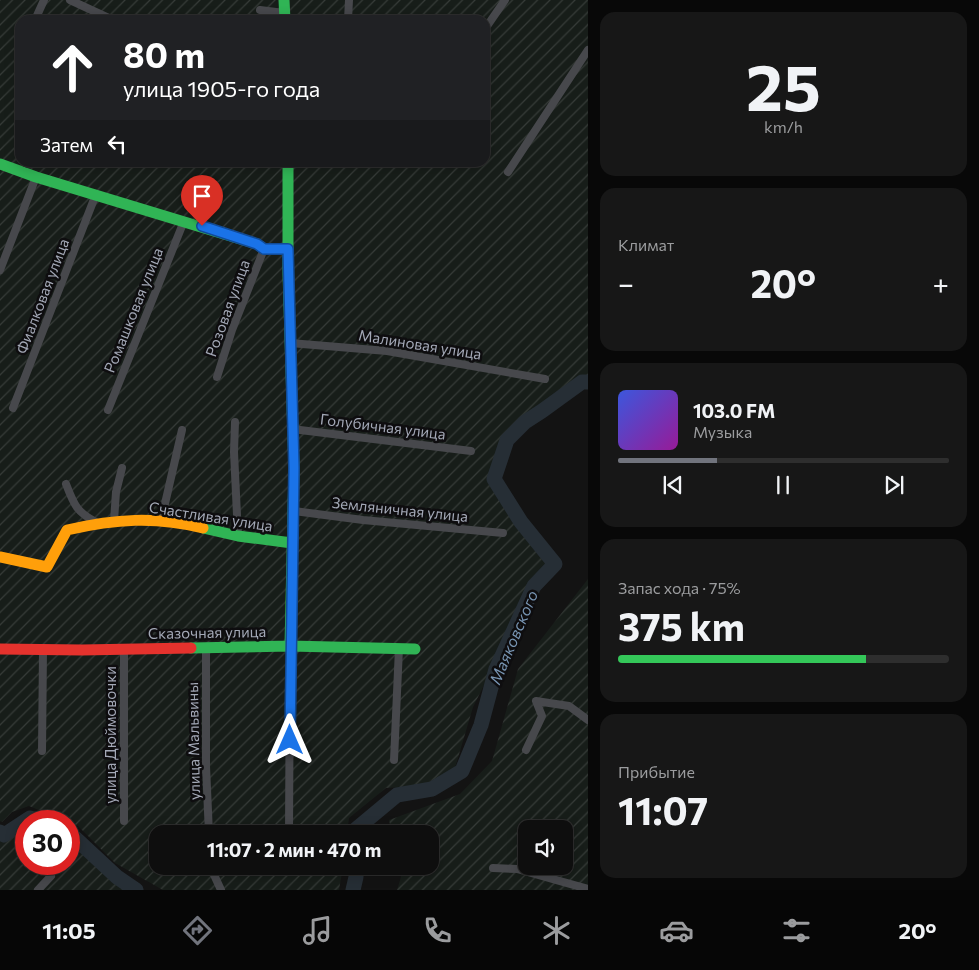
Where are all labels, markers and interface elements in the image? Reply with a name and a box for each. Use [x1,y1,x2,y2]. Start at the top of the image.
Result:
text: 80 m [123,32,205,75]
icon: ahead [40,35,105,100]
text: 25 [746,45,821,124]
text: улица 1905-го года [123,75,320,102]
text: km/h [764,117,803,136]
icon: left [103,130,131,158]
text: Затем [40,133,93,156]
pin [181,175,223,226]
icon: arrive [188,182,216,210]
text: Климат [618,235,674,254]
street label: Фиалковая улица [12,236,72,356]
street label: Ромашковая улица [100,245,166,375]
street label: Розовая улица [201,257,253,359]
text: 20° [750,259,816,306]
text: − [618,266,634,300]
text: + [933,266,949,300]
street label: Малиновая улица [357,325,483,363]
text: 103.0 FM [693,399,775,422]
street label: Голубичная улица [319,409,447,443]
text: Музыка [693,422,752,441]
icon: previous [659,471,687,499]
icon: pause [769,471,797,499]
icon: next [880,471,908,499]
street label: Земляничная улица [331,493,469,525]
street label: Счастливая улица [148,497,274,535]
text: Запас хода · 75% [618,578,741,597]
water label: Маяковского [485,587,541,687]
text: 375 km [618,602,745,649]
street label: Сказочная улица [148,622,266,642]
street label: улица Дюймовочки [101,666,119,804]
street label: улица Мальвины [183,682,203,800]
position arrow [263,713,315,765]
text: Прибытие [618,762,695,781]
text: 11:07 [618,786,708,833]
speed limit sign: 30 [15,810,80,875]
map controls [518,820,573,875]
button: sound [518,820,573,875]
text: 11:07 · 2 мин · 470 m [207,838,381,861]
icon: directions [180,913,215,948]
icon: music [300,913,335,948]
icon: phone [420,913,455,948]
icon: climate [539,913,574,948]
icon: car [659,913,694,948]
icon: filters [779,913,814,948]
text: 11:05 [42,917,96,944]
text: 20° [899,917,937,944]

